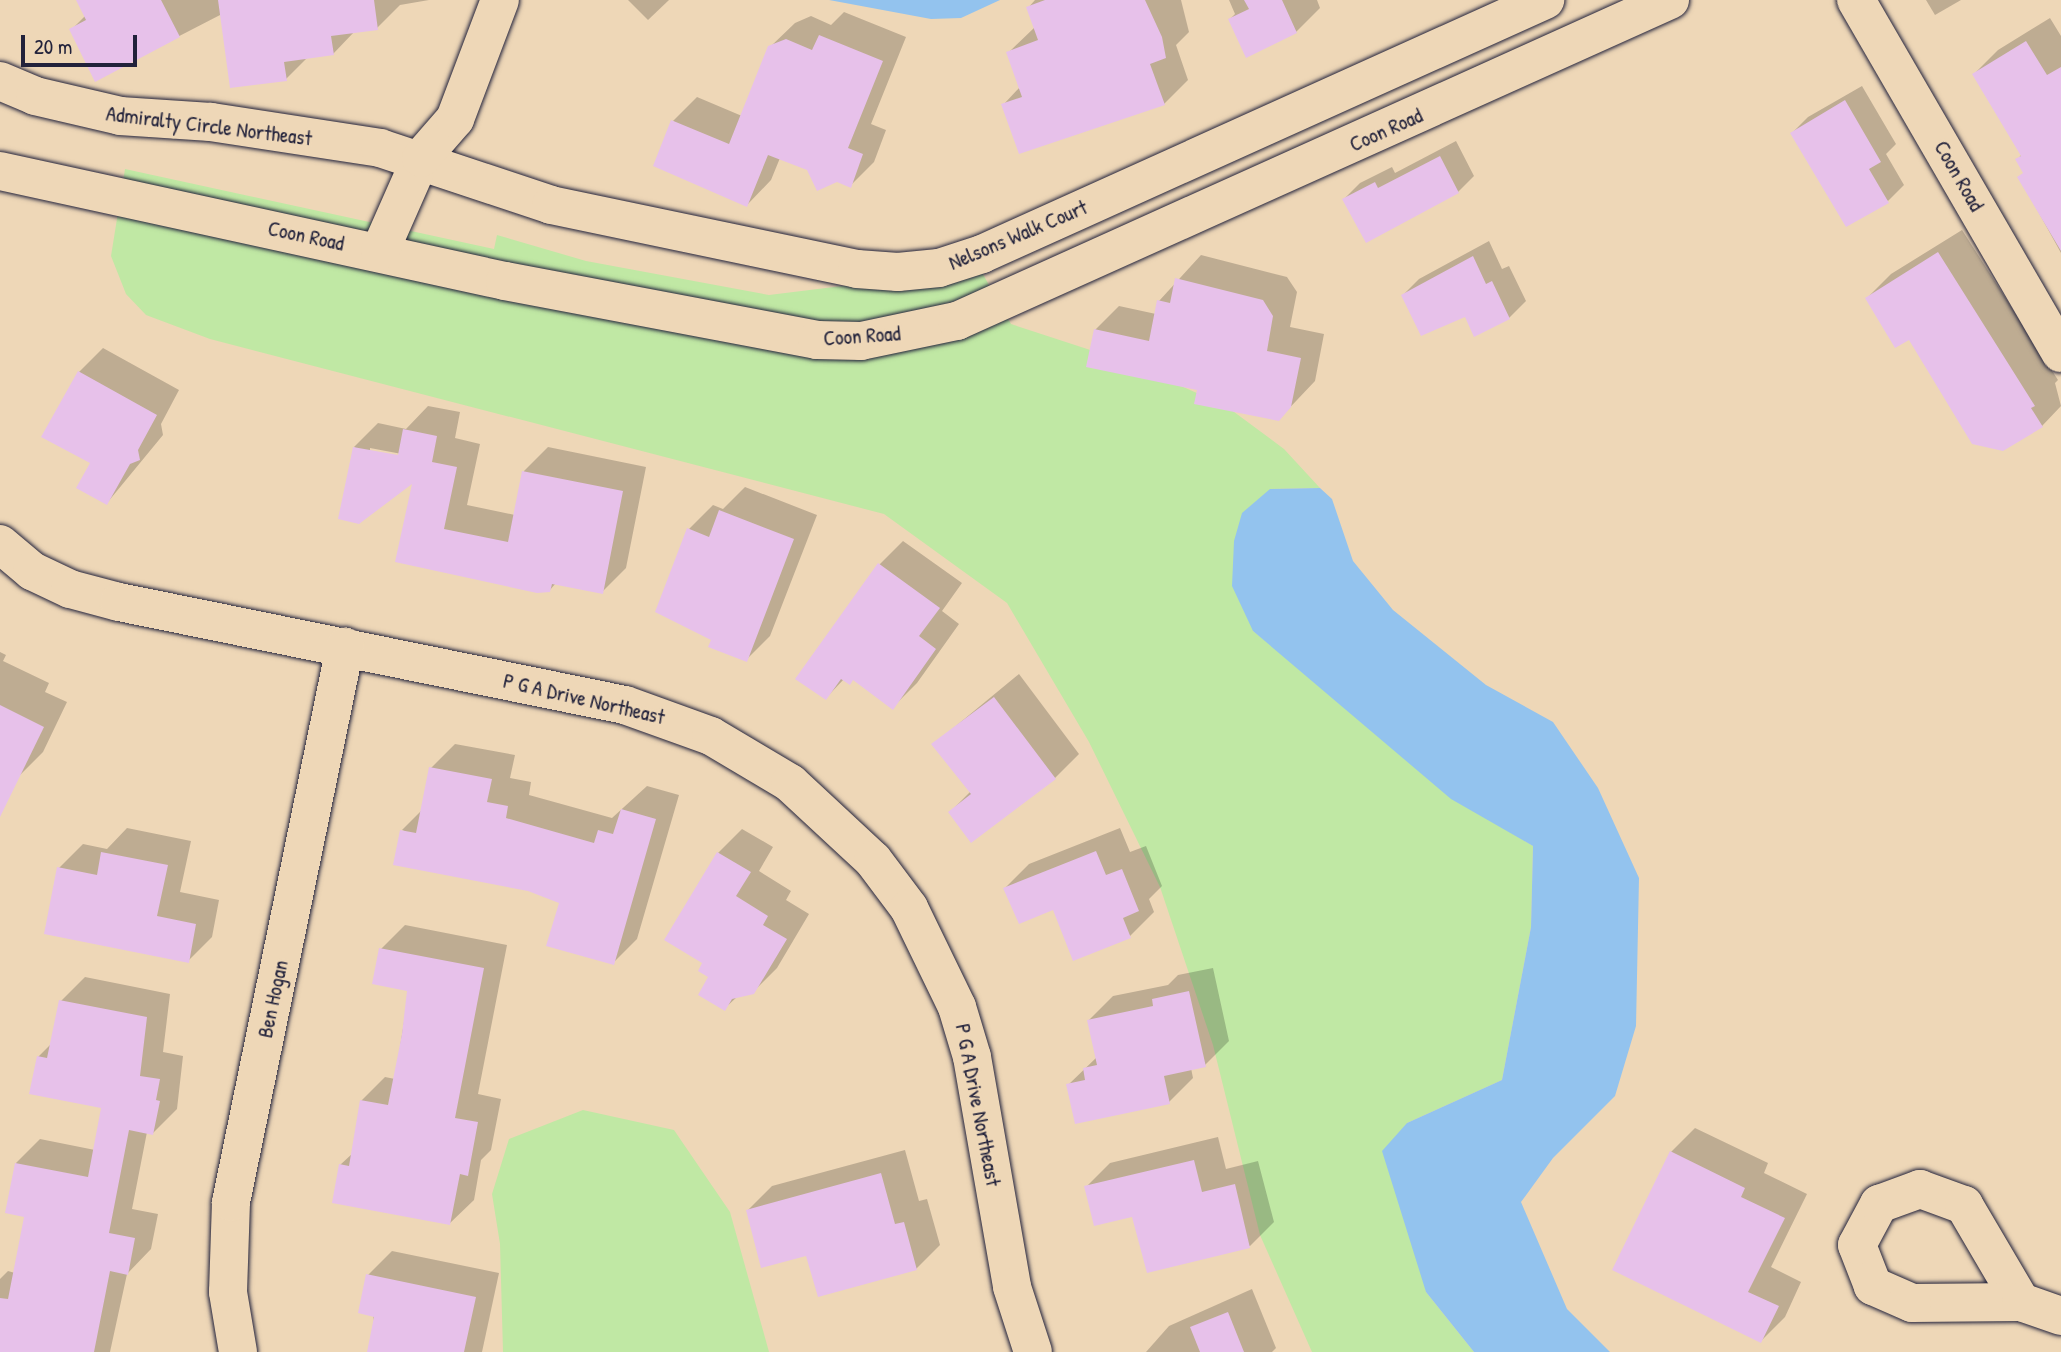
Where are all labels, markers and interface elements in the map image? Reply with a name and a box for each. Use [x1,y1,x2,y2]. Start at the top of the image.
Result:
scale bar [24,21,140,65]
text: 20 m [34,32,72,61]
street label: Admiralty Circle Northeast [105,101,313,151]
street label: Coon Road [1346,103,1426,157]
street label: Coon Road [1929,136,1989,216]
street label: Nelsons Walk Court [945,194,1091,276]
street label: Coon Road [266,216,346,256]
street label: Coon Road [823,321,901,351]
street label: P G A Drive Northeast [501,668,667,730]
street label: Ben Hogan [252,958,294,1040]
street label: P G A Drive Northeast [950,1022,1006,1188]

